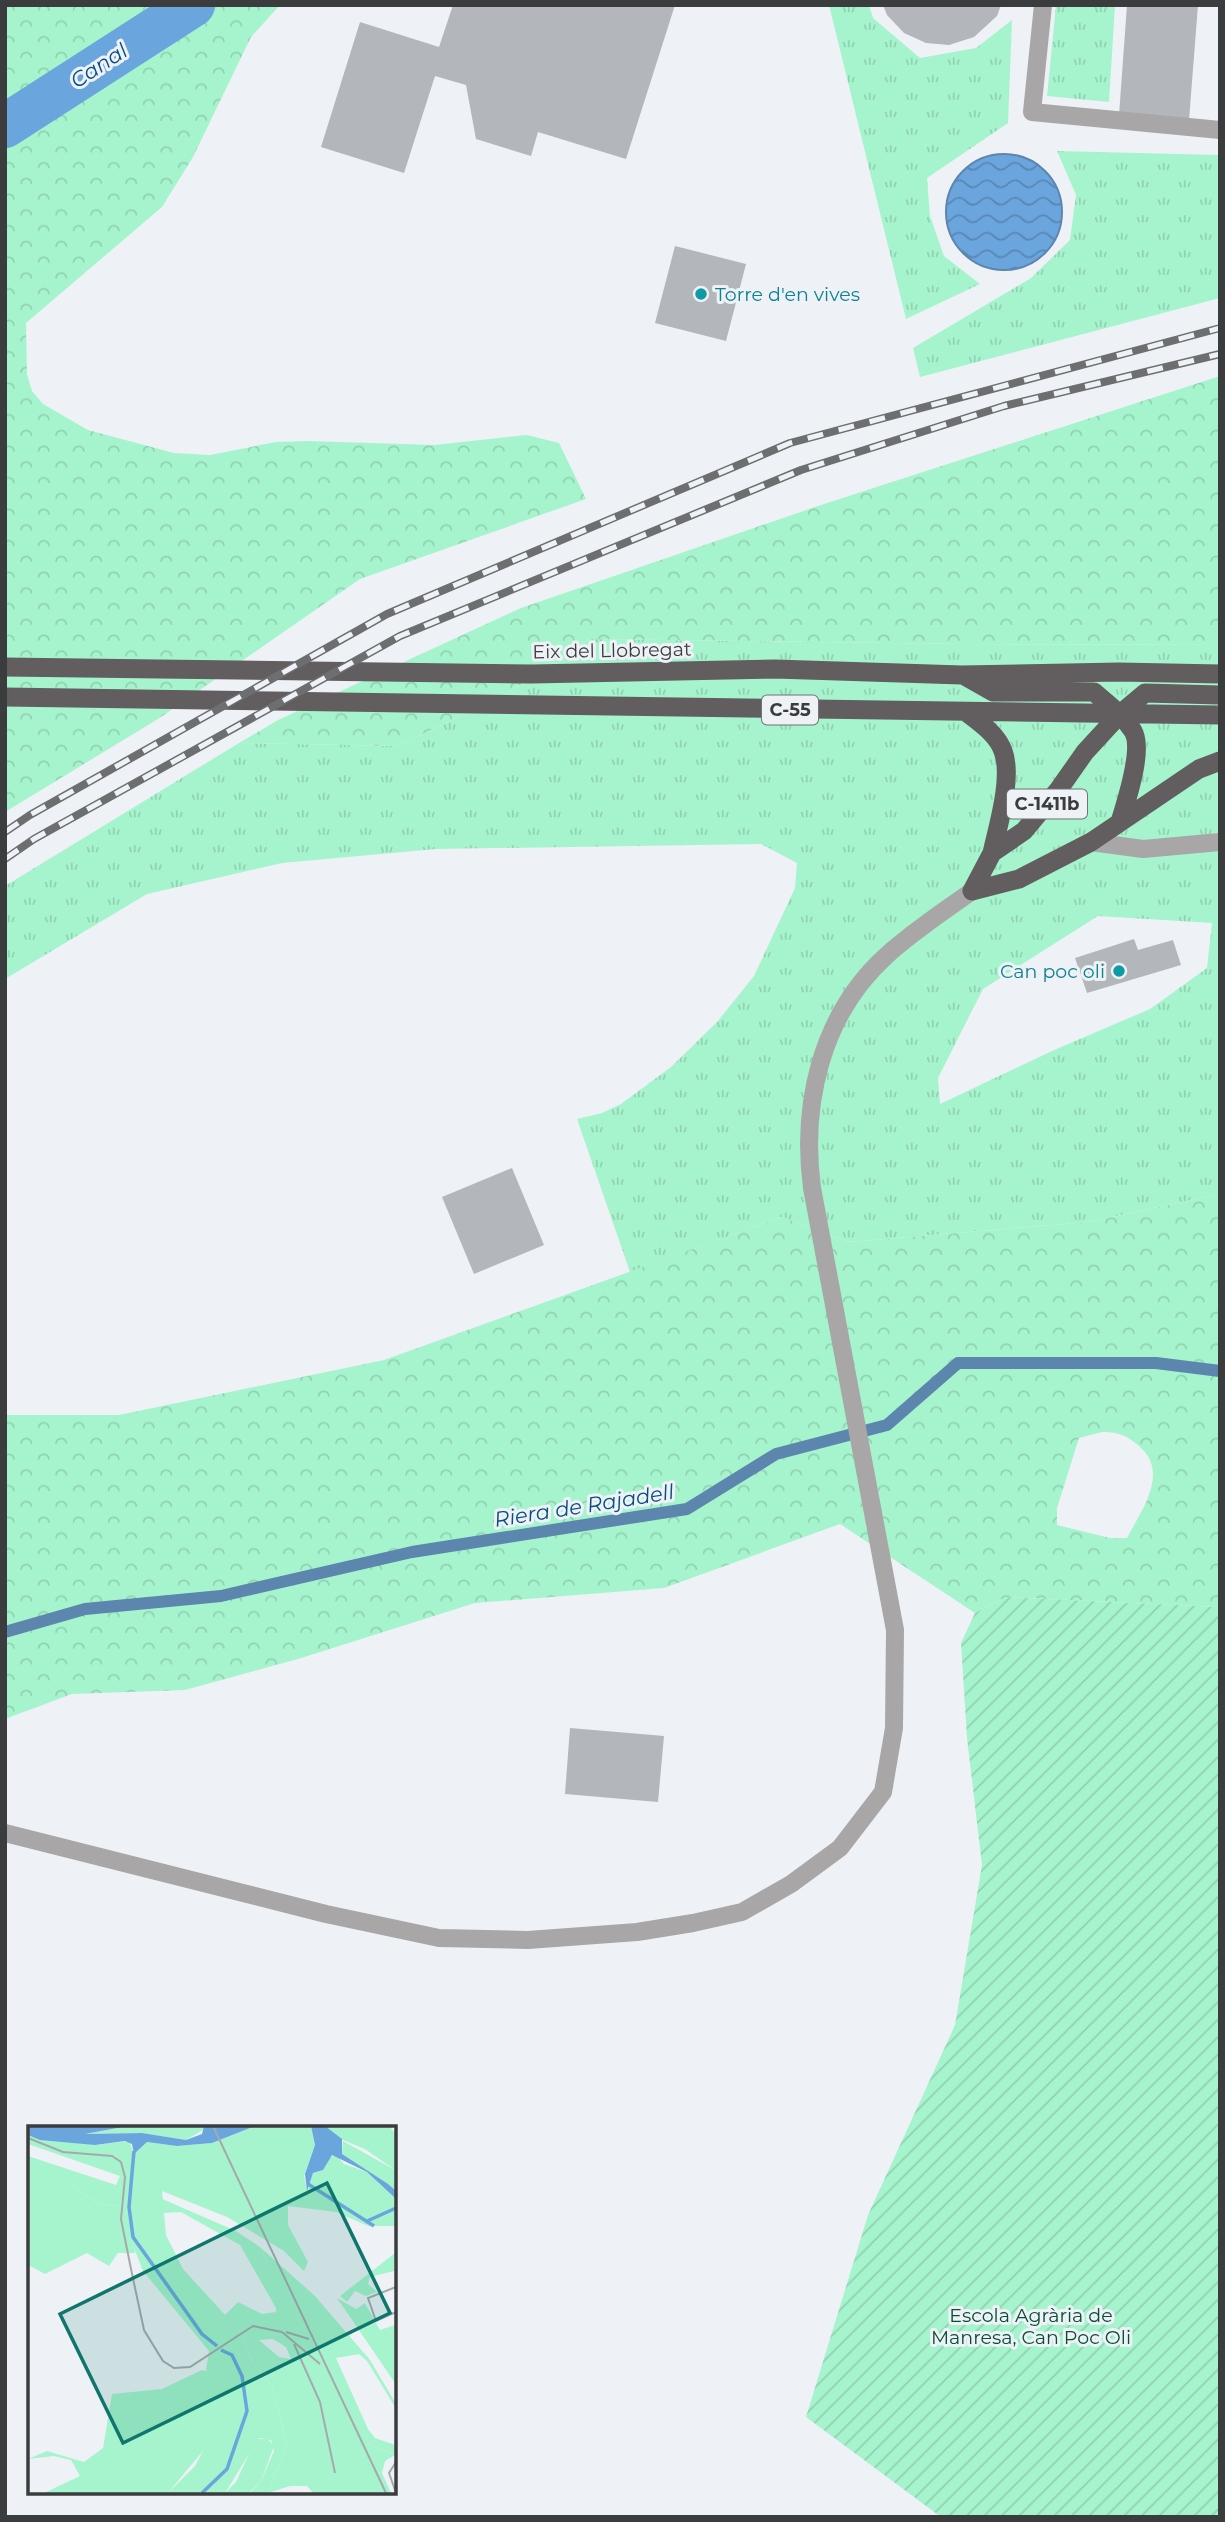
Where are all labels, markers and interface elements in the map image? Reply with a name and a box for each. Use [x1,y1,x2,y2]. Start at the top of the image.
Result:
water label: Canal [66,38,132,93]
place label: Torre d'en vives [715,283,860,306]
marker: Torre d'en vives [693,286,709,302]
street label: Eix del Llobregat [532,638,692,663]
road number: C-55 [762,696,818,724]
road number: C-1411b [1007,790,1087,818]
place label: Can poc oli [1000,960,1105,983]
marker: Can poc oli [1111,963,1127,979]
water label: Riera de Rajadell [492,1479,676,1532]
inset map [28,2126,396,2494]
park label: Escola Agrària de Manresa, Can Poc Oli [931,2304,1131,2349]

